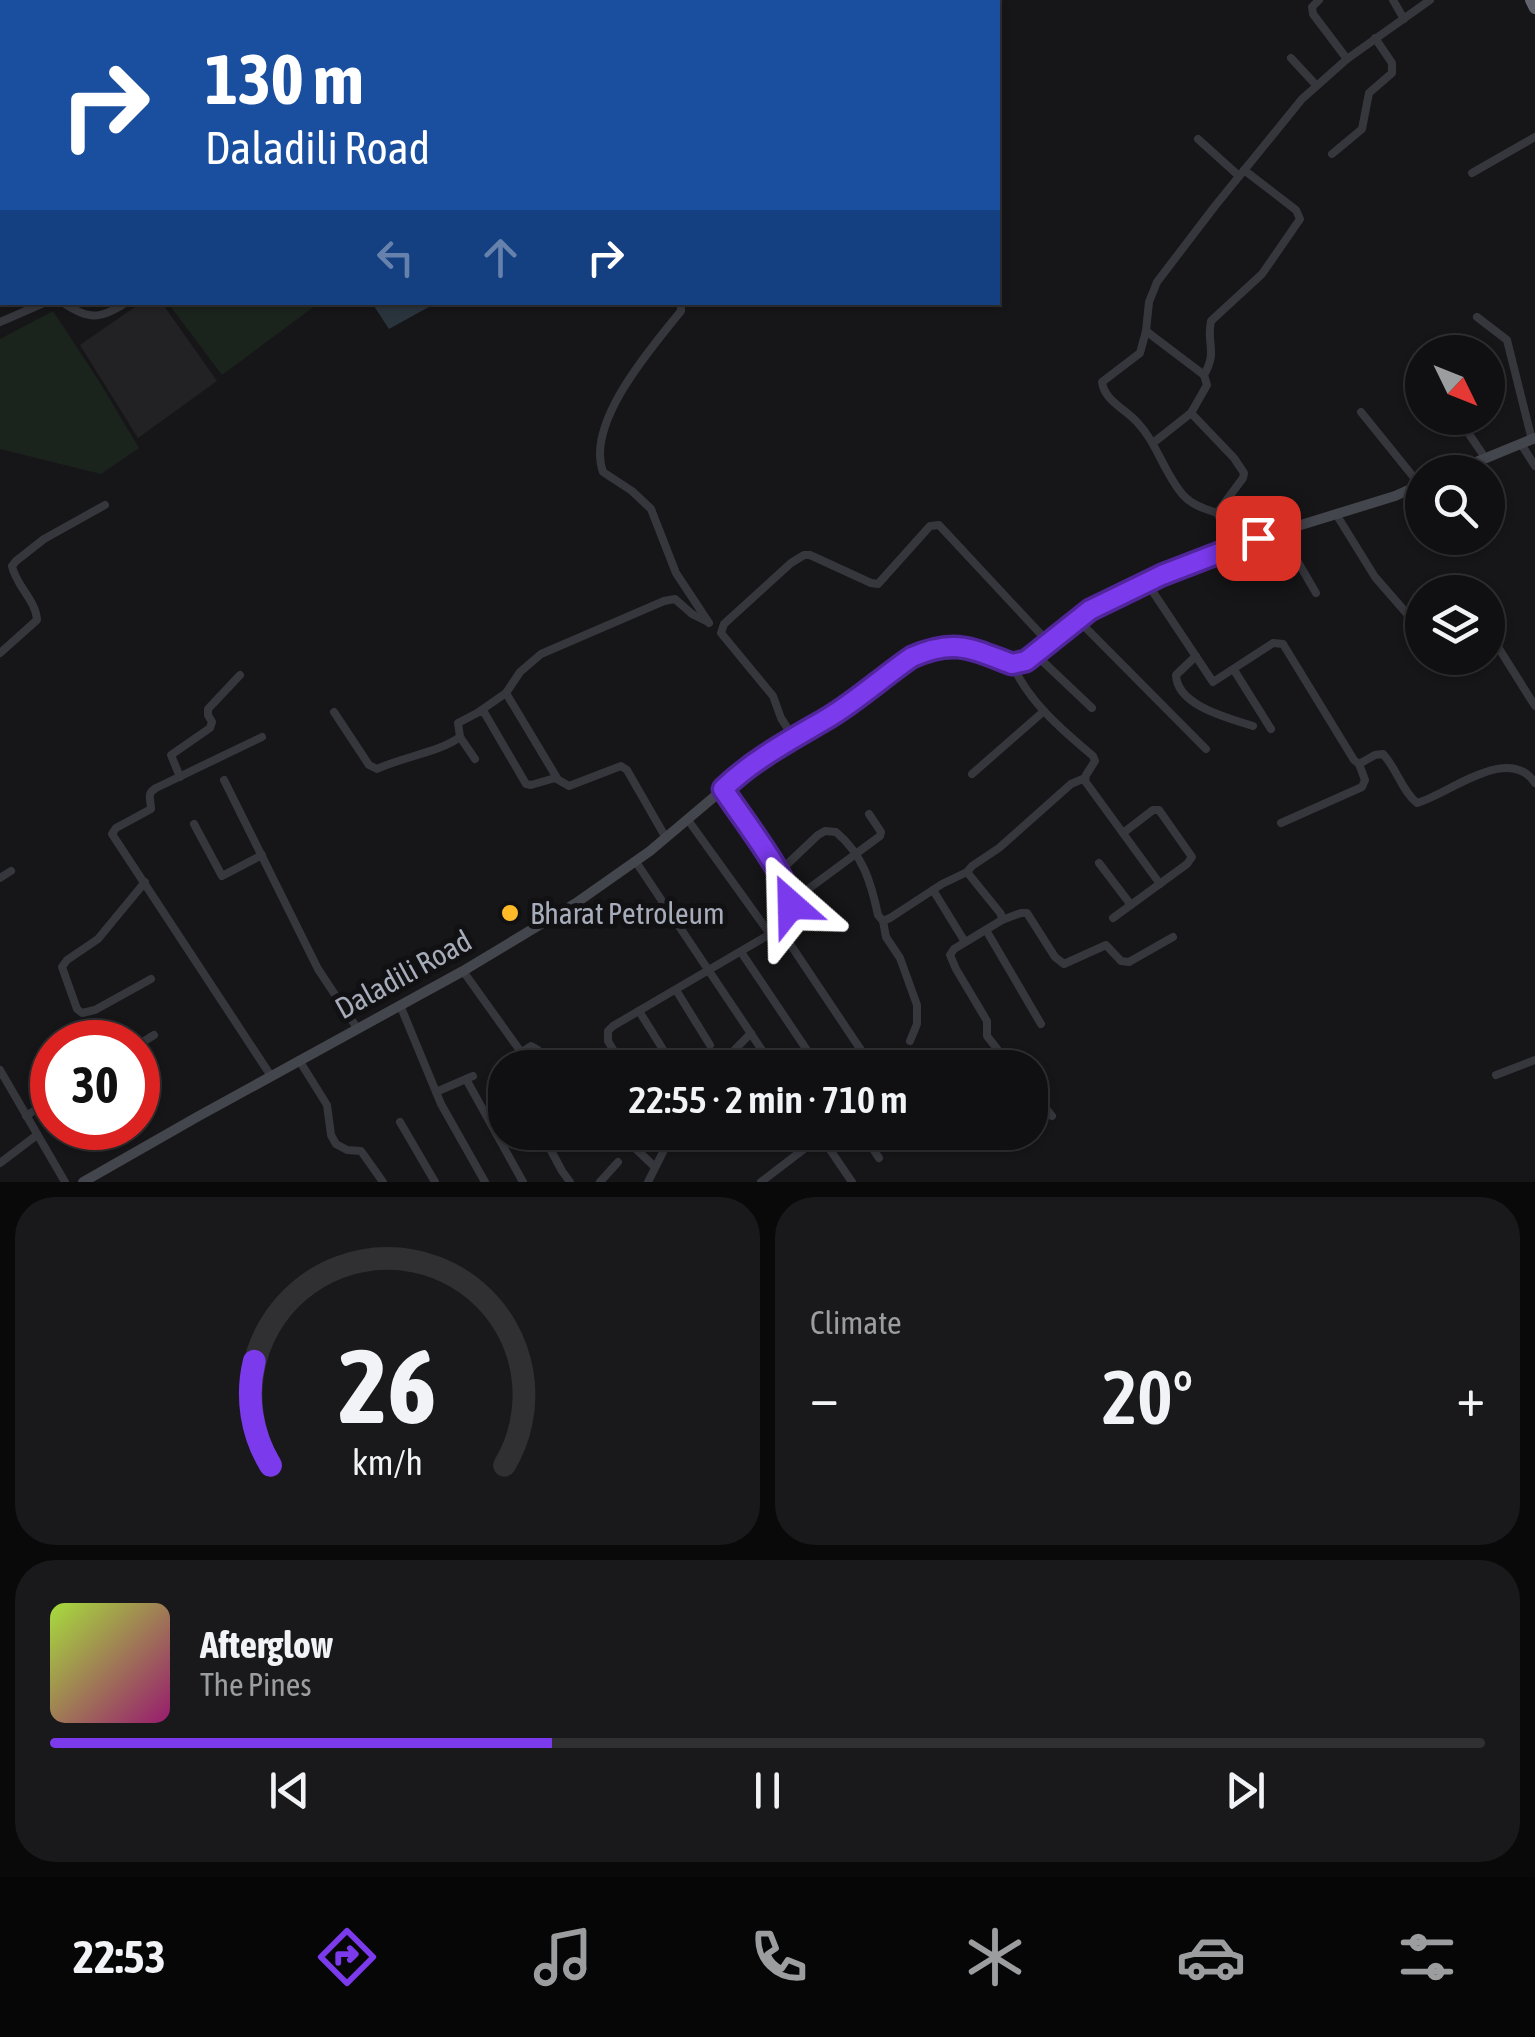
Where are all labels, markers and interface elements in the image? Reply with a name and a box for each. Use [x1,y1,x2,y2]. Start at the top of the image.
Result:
text: 130 m [205,39,364,119]
icon: right [40,40,170,170]
text: Daladili Road [205,122,430,174]
icon: left [368,230,423,285]
icon: ahead [473,230,528,285]
icon: right [578,230,633,285]
north arrow [1405,335,1505,435]
map controls [1405,335,1505,675]
button: search [1405,455,1505,555]
pin [1216,496,1301,581]
icon: arrive [1231,511,1286,566]
button: layers [1405,575,1505,675]
position arrow [739,853,843,957]
place label: Bharat Petroleum [530,896,725,930]
marker: Bharat Petroleum [499,902,521,924]
street label: Daladili Road [329,923,477,1025]
speed limit sign: 30 [30,1020,160,1150]
text: 22:55 · 2 min · 710 m [628,1078,908,1121]
text: Climate [810,1304,902,1341]
text: 26 [339,1326,436,1445]
text: 20° [1102,1354,1193,1440]
text: − [810,1365,839,1428]
text: + [1456,1365,1485,1428]
text: km/h [352,1442,423,1483]
text: Afterglow [200,1623,333,1666]
text: The Pines [200,1666,312,1703]
icon: previous [262,1763,317,1818]
icon: pause [740,1763,795,1818]
icon: next [1218,1763,1273,1818]
icon: directions [312,1922,382,1992]
icon: music [528,1922,598,1992]
icon: phone [744,1922,814,1992]
icon: climate [960,1922,1030,1992]
icon: car [1176,1922,1246,1992]
icon: filters [1392,1922,1462,1992]
text: 22:53 [73,1931,166,1983]

